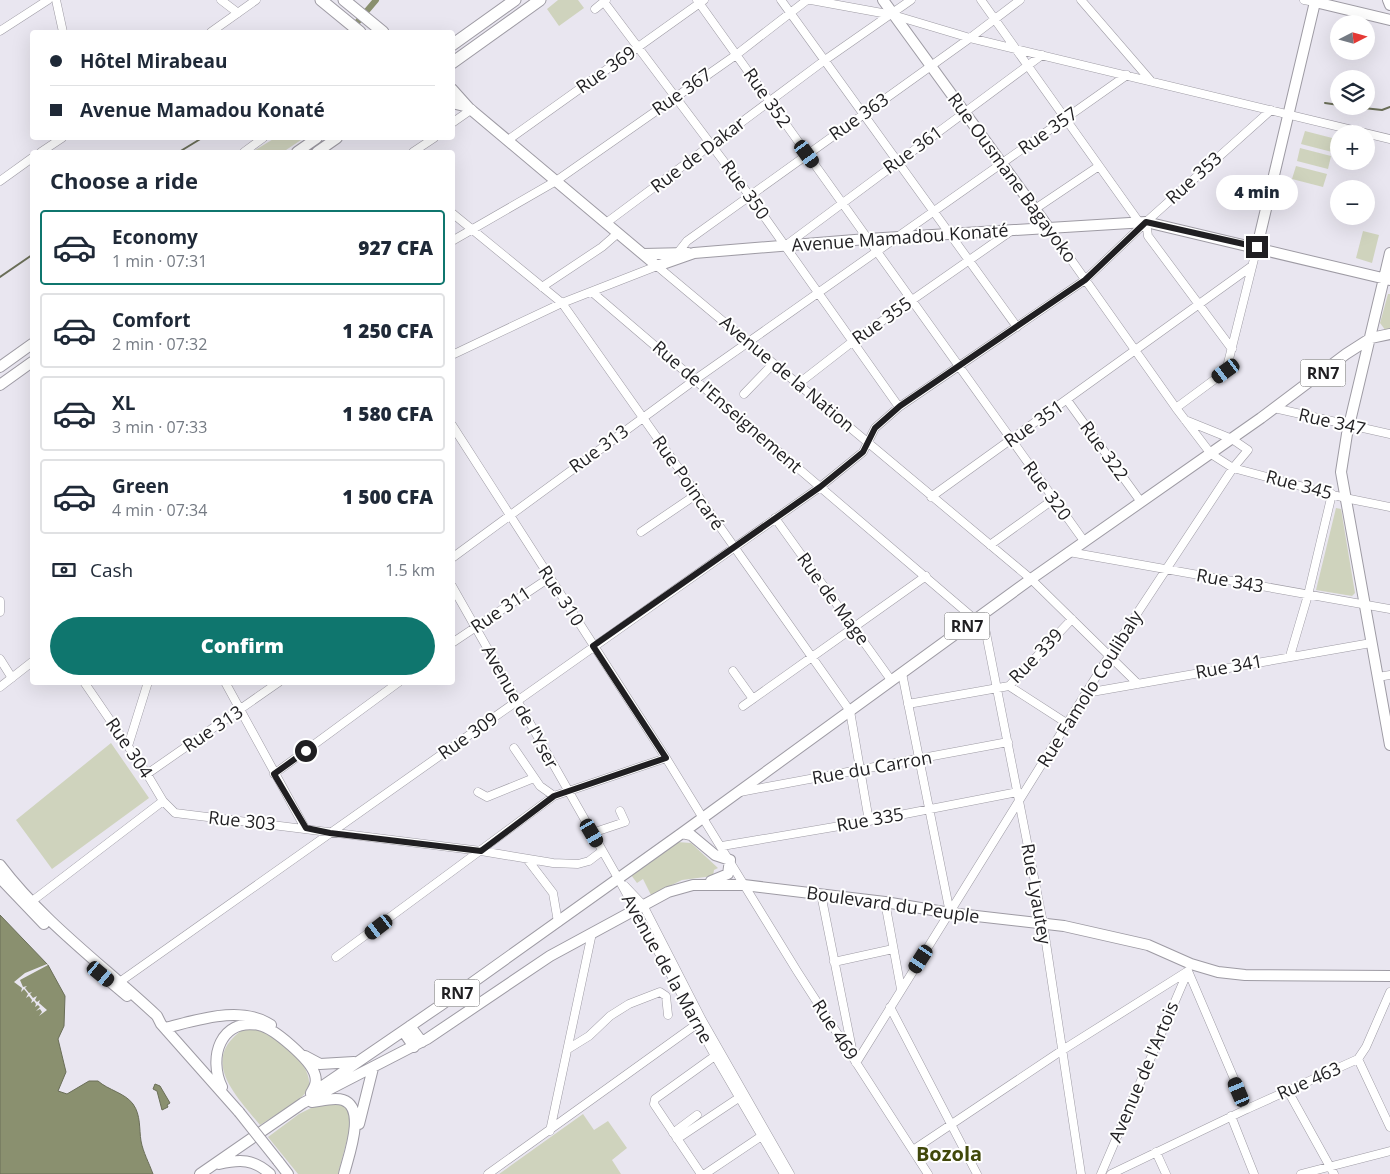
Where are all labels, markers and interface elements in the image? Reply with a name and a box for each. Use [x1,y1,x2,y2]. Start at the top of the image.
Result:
north arrow [1330,15,1375,60]
map controls [1330,15,1375,225]
street label: Rue 369 [571,40,640,98]
text: Hôtel Mirabeau [80,48,228,74]
street label: Rue 367 [647,62,716,120]
street label: Rue 352 [739,63,797,132]
button: layers [1330,70,1375,115]
street label: Rue 363 [824,87,893,145]
street label: Rue Ousmane Bagayoko [943,88,1083,267]
text: Avenue Mamadou Konaté [80,97,325,123]
street label: Rue 357 [1013,101,1082,159]
street label: Rue de Dakar [645,110,750,198]
street label: Rue 361 [878,120,947,179]
button: + [1330,125,1375,170]
car [792,137,821,171]
street label: Rue 353 [1160,146,1227,209]
street label: Rue 350 [716,155,775,224]
text: Choose a ride [50,165,198,195]
callout: 4 min [1216,174,1298,210]
button: − [1330,180,1375,225]
text: 4 min [1234,181,1280,203]
street label: Avenue Mamadou Konaté [791,217,1009,257]
text: Economy [112,224,198,250]
icon: car [52,225,97,270]
text: 927 CFA [358,235,433,261]
route end [1246,236,1268,258]
text: 1 min · 07:31 [112,250,207,272]
street label: Rue 355 [847,291,916,349]
text: Comfort [112,307,191,333]
icon: car [52,308,97,353]
street label: Avenue de la Nation [715,310,860,437]
text: 1 250 CFA [342,318,433,344]
text: 2 min · 07:32 [112,333,207,355]
street label: Rue de l'Enseignement [648,335,807,478]
car [1209,356,1242,386]
road number: RN7 [1300,359,1346,386]
text: XL [112,390,135,416]
icon: car [52,391,97,436]
street label: Rue 351 [999,394,1068,452]
text: 1 580 CFA [342,401,433,427]
street label: Rue 347 [1296,402,1368,440]
text: 3 min · 07:33 [112,416,207,438]
street label: Rue 322 [1075,416,1134,485]
street label: Rue 313 [564,419,633,478]
street label: Rue Poincaré [647,430,730,534]
street label: Rue 320 [1018,456,1077,525]
street label: Rue 345 [1263,464,1335,504]
text: Green [112,473,169,499]
icon: car [52,474,97,519]
text: 1 500 CFA [342,484,433,510]
text: 4 min · 07:34 [112,499,207,521]
street label: Rue de Mage [792,547,875,649]
icon: cash [50,556,78,584]
text: Cash [90,557,133,583]
text: 1.5 km [385,559,435,581]
street label: Rue 310 [533,560,590,630]
street label: Rue 343 [1195,562,1266,598]
street label: Rue 311 [466,580,535,638]
street label: Rue Famolo Coulibaly [1031,605,1148,771]
road number: RN7 [944,612,990,640]
button: Confirm [50,617,435,675]
street label: Rue 339 [1003,623,1067,688]
street label: Avenue de l'Yser [477,640,565,773]
street label: Rue 341 [1193,648,1264,684]
street label: Rue 313 [178,699,247,757]
street label: Rue 309 [433,706,502,764]
street label: Rue 304 [101,713,159,782]
route start [295,740,317,762]
street label: Rue du Carron [810,745,934,789]
street label: Rue 335 [834,801,905,837]
street label: Rue 303 [207,805,277,835]
car [578,816,605,850]
street label: Rue Lyautey [1016,842,1058,947]
street label: Boulevard du Peuple [805,880,981,928]
street label: Avenue de la Marne [617,890,719,1047]
car [362,912,395,942]
car [906,942,935,976]
car [84,959,117,989]
road number: RN7 [434,980,480,1006]
street label: Rue 469 [807,994,864,1064]
street label: Avenue de l'Artois [1103,998,1184,1146]
street label: Rue 463 [1273,1055,1344,1105]
car [1226,1075,1251,1109]
district label: Bozola [916,1140,982,1167]

